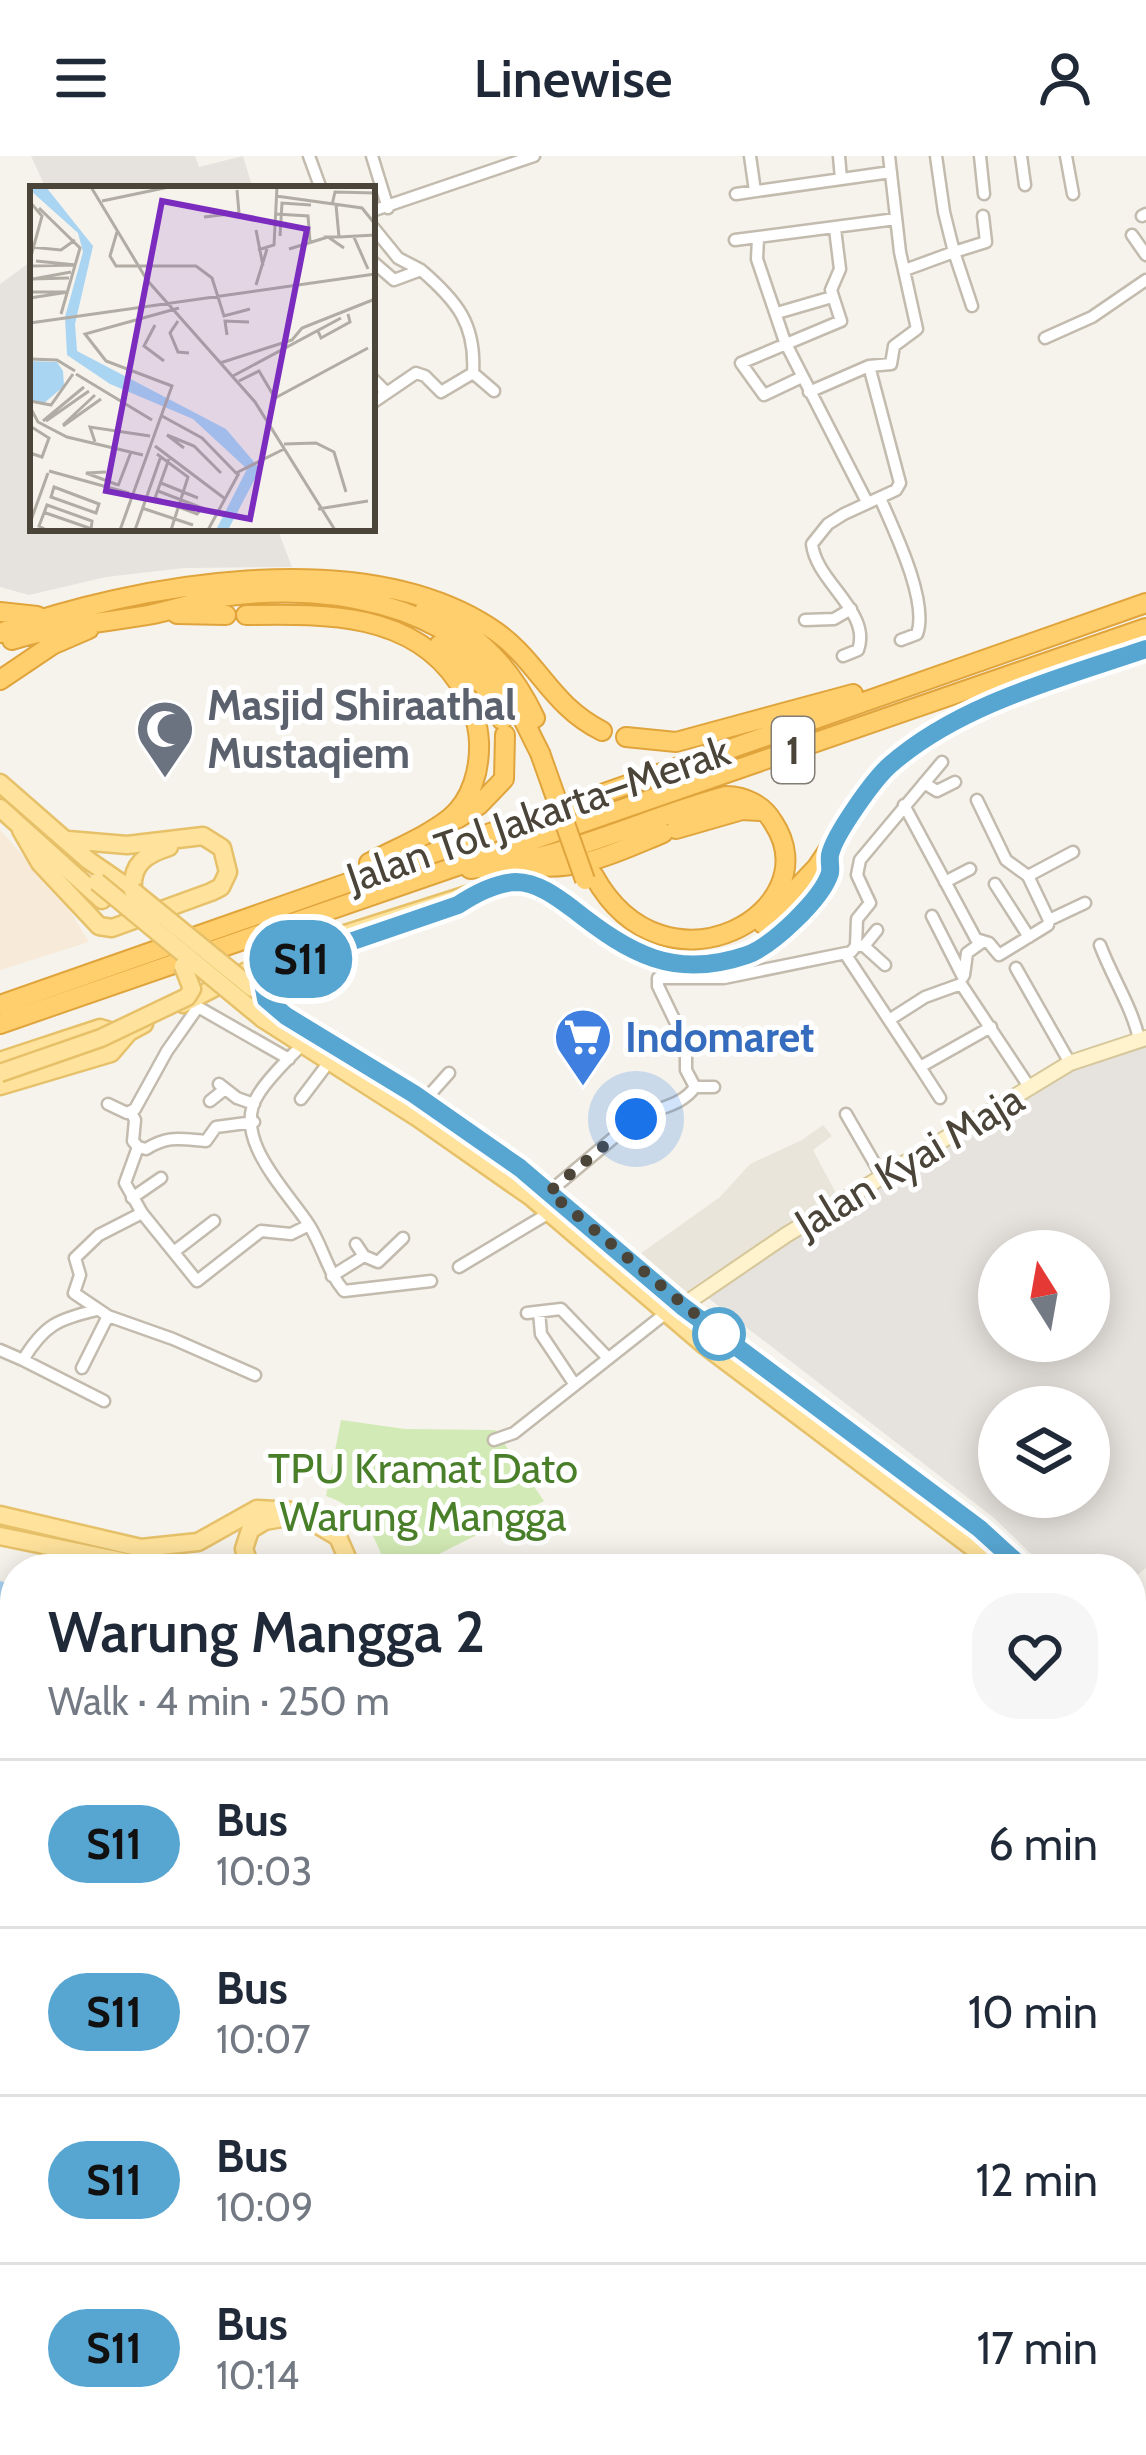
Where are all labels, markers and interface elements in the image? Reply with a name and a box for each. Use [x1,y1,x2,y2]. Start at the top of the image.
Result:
icon: menu [48,45,114,111]
text: Linewise [473,45,673,111]
icon: person [1032,45,1098,111]
inset map [30,186,375,531]
place label: Masjid Shiraathal Mustaqiem [207,679,516,779]
mosque icon: Masjid Shiraathal Mustaqiem [134,698,196,780]
road number: 1 [772,717,814,783]
street label: Jalan Tol Jakarta–Merak [339,724,737,904]
line badge: S11 [232,920,370,998]
text: S11 [273,933,329,985]
supermarket icon: Indomaret [552,1006,614,1088]
place label: Indomaret [625,1011,815,1063]
street label: Jalan Kyai Maja [784,1072,1033,1250]
your location [606,1089,666,1149]
north arrow [978,1230,1110,1362]
map controls [978,1230,1110,1518]
unlabelled marker [694,1309,744,1359]
button: layers [978,1386,1110,1518]
park label: TPU Kramat Dato Warung Mangga [268,1442,578,1542]
button: heart [972,1593,1098,1719]
text: Warung Mangga 2 [48,1597,485,1666]
text: Walk · 4 min · 250 m [48,1677,390,1725]
text: Bus [216,1793,288,1847]
text: 6 min [988,1817,1098,1871]
text: S11 [86,1818,142,1870]
text: 10:03 [216,1847,312,1895]
text: Bus [216,1961,288,2015]
text: 10 min [968,1985,1098,2039]
text: S11 [86,1986,142,2038]
text: 10:07 [216,2015,310,2063]
text: Bus [216,2129,288,2183]
text: 12 min [975,2153,1098,2207]
text: S11 [86,2154,142,2206]
text: 10:09 [216,2183,313,2231]
text: Bus [216,2297,288,2351]
text: 17 min [976,2321,1098,2375]
text: S11 [86,2322,142,2374]
text: 10:14 [216,2351,299,2399]

